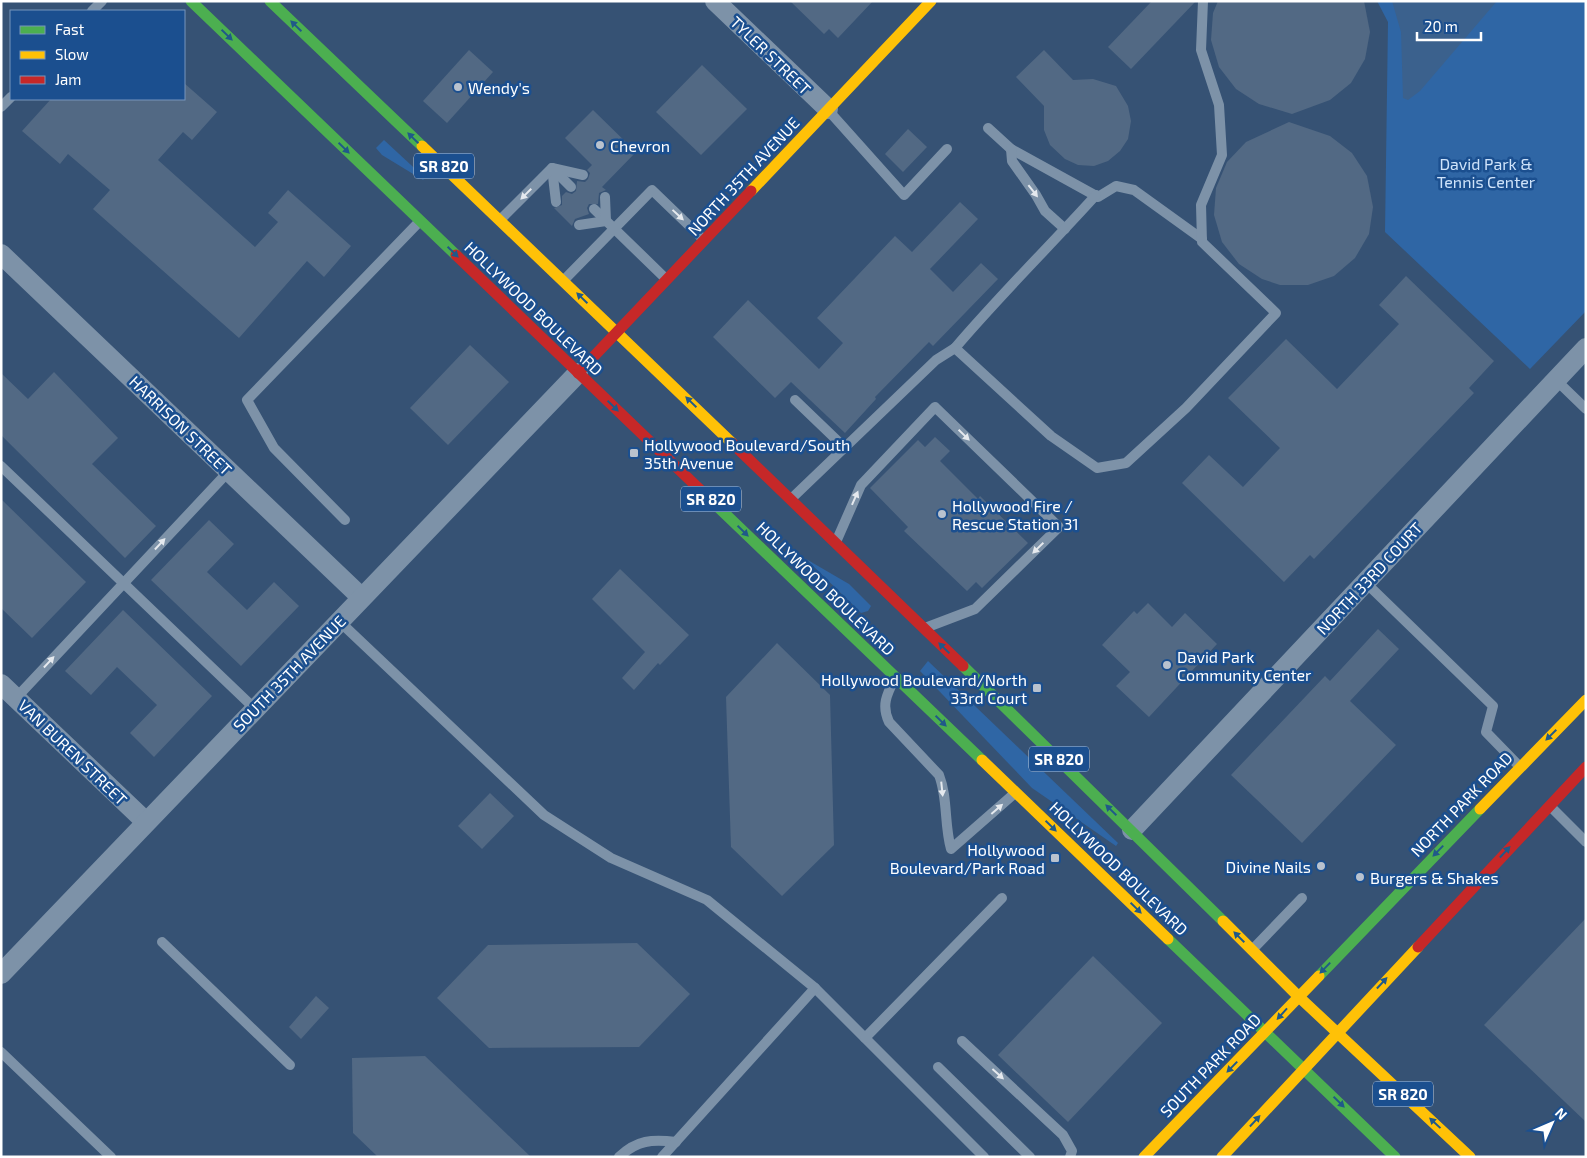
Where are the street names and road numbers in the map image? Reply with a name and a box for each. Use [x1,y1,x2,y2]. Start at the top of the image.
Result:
street label: TYLER STREET [727,12,815,98]
street label: NORTH 35TH AVENUE [683,113,803,239]
road number: SR 820 [414,154,474,178]
street label: HOLLYWOOD BOULEVARD [461,237,607,379]
street label: HARRISON STREET [126,371,236,479]
road number: SR 820 [681,486,741,512]
street label: HOLLYWOOD BOULEVARD [753,517,899,659]
street label: NORTH 33RD COURT [1312,518,1426,638]
street label: SOUTH 35TH AVENUE [229,611,349,735]
street label: VAN BUREN STREET [15,695,131,809]
road number: SR 820 [1029,746,1089,772]
street label: NORTH PARK ROAD [1406,748,1516,860]
street label: HOLLYWOOD BOULEVARD [1046,797,1192,939]
street label: SOUTH PARK ROAD [1156,1009,1264,1121]
road number: SR 820 [1373,1082,1433,1106]

